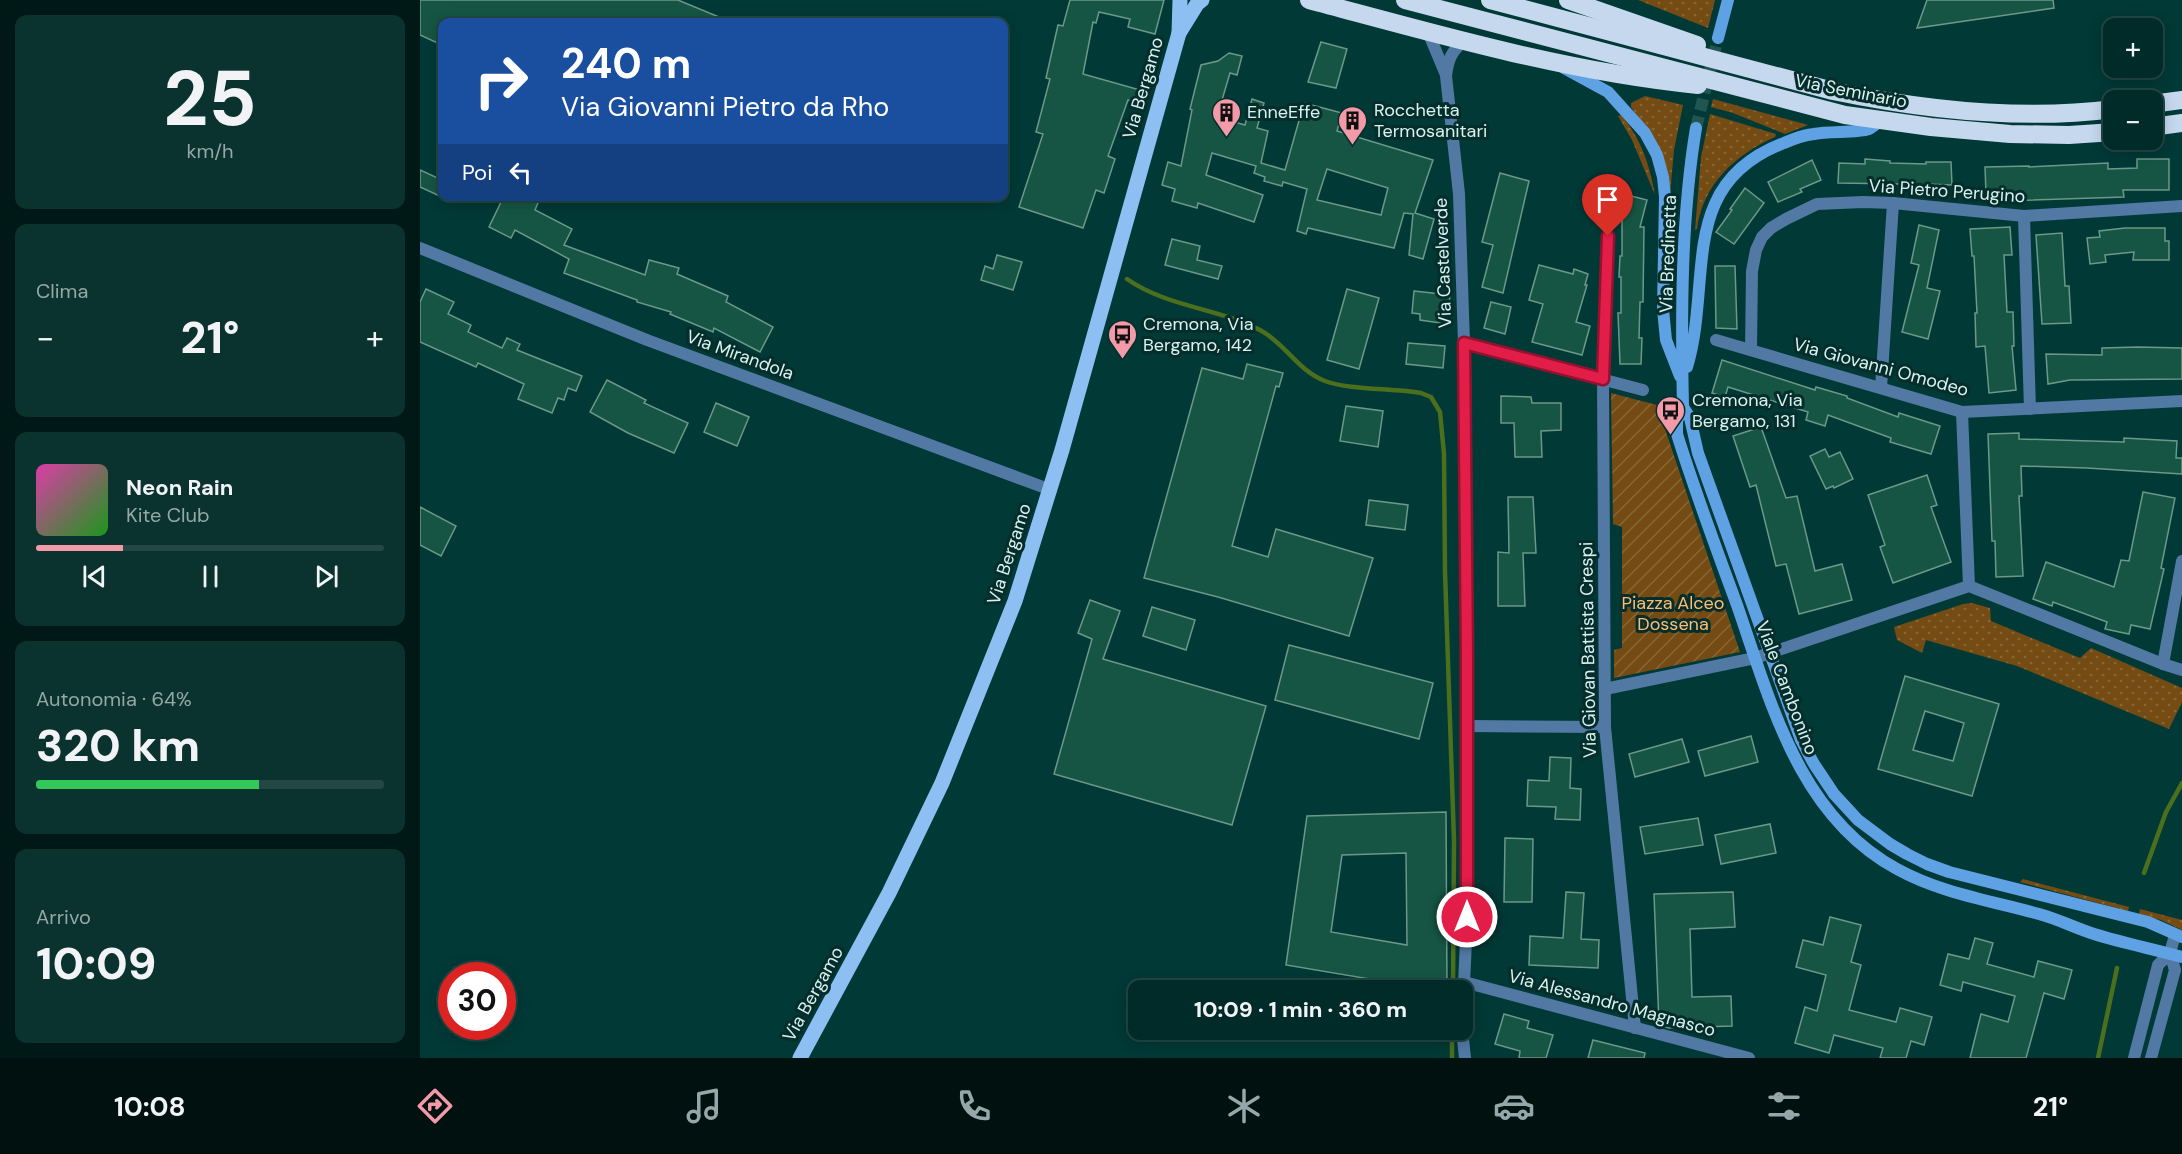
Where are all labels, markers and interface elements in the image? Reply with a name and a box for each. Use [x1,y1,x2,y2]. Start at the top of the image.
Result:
map controls [2103,18,2163,150]
button: + [2103,18,2163,78]
street label: Via Bergamo [1117,34,1169,142]
text: 240 m [561,36,691,91]
icon: right [462,42,540,120]
text: 25 [163,48,257,149]
street label: Via Seminario [1793,68,1909,114]
text: Via Giovanni Pietro da Rho [561,89,889,124]
button: − [2103,90,2163,150]
building icon: EnneEffe [1210,96,1242,138]
place label: Rocchetta Termosanitari [1374,98,1487,143]
place label: EnneEffe [1247,100,1320,124]
building icon: Rocchetta Termosanitari [1337,104,1369,146]
text: km/h [186,138,234,164]
icon: left [504,156,537,189]
text: Poi [462,158,492,187]
pin [1582,174,1633,236]
street label: Via Pietro Perugino [1868,174,2026,208]
icon: arrive [1591,183,1624,216]
street label: Via Bredinetta [1654,195,1682,313]
street label: Via Castelverde [1429,197,1457,329]
text: Clima [36,278,88,304]
text: 21° [180,308,240,367]
place label: Cremona, Via Bergamo, 142 [1143,312,1254,357]
text: − [36,316,54,359]
text: + [366,316,384,359]
bus stop icon: Cremona, Via Bergamo, 142 [1106,318,1138,360]
street label: Via Mirandola [683,324,797,386]
street label: Via Giovanni Omodeo [1791,332,1971,402]
place label: Cremona, Via Bergamo, 131 [1692,388,1803,433]
bus stop icon: Cremona, Via Bergamo, 131 [1655,394,1687,436]
text: Neon Rain [126,473,233,502]
street label: Via Bergamo [981,500,1037,608]
text: Kite Club [126,502,210,528]
street label: Via Giovan Battista Crespi [1574,542,1602,758]
icon: previous [78,560,111,593]
icon: pause [194,560,227,593]
icon: next [310,560,343,593]
park label: Piazza Alceo Dossena [1622,591,1724,636]
street label: Viale Cambonino [1750,618,1824,758]
text: Autonomia · 64% [36,686,192,712]
text: 320 km [36,716,200,775]
position arrow [1435,885,1499,949]
text: Arrivo [36,904,91,930]
text: 10:09 [36,934,156,993]
street label: Via Bergamo [777,942,849,1046]
speed limit sign: 30 [438,962,516,1040]
street label: Via Alessandro Magnasco [1506,964,1718,1042]
text: 10:09 · 1 min · 360 m [1194,995,1407,1024]
icon: directions [414,1085,456,1127]
icon: music [683,1085,725,1127]
icon: phone [953,1085,995,1127]
icon: climate [1223,1085,1265,1127]
icon: car [1493,1085,1535,1127]
icon: filters [1763,1085,1805,1127]
text: 10:08 [114,1089,186,1124]
text: 21° [2033,1089,2068,1124]

